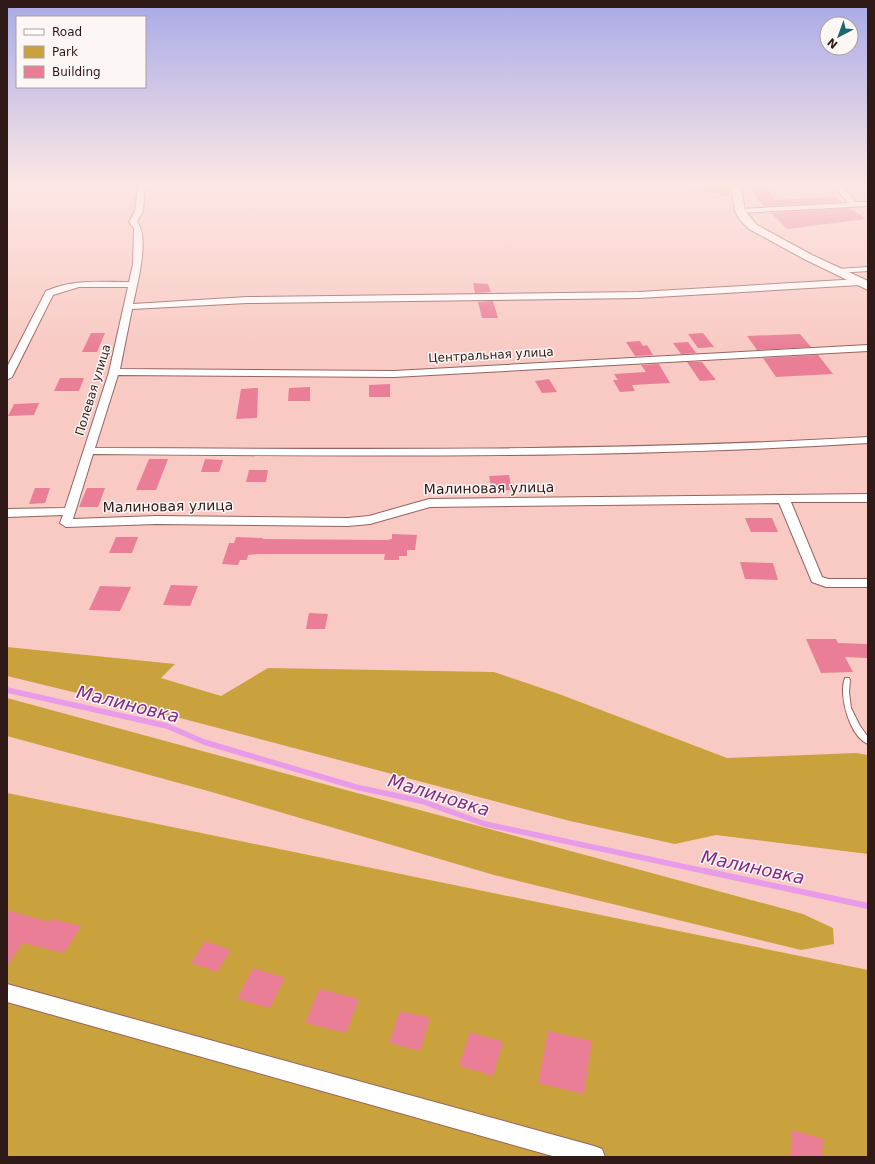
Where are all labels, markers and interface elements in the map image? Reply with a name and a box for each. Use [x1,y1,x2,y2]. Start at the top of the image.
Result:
legend [16,16,146,88]
north arrow [819,16,859,56]
text: Road [52,25,82,39]
text: N [825,35,841,51]
text: Park [52,45,78,59]
text: Building [52,65,101,79]
street label: Полевая улица [72,343,114,437]
street label: Центральная улица [428,345,554,365]
street label: Малиновая улица [424,479,554,497]
street label: Малиновая улица [103,497,233,515]
water label: Малиновка [74,681,182,727]
water label: Малиновка [386,770,492,820]
water label: Малиновка [699,846,807,888]

